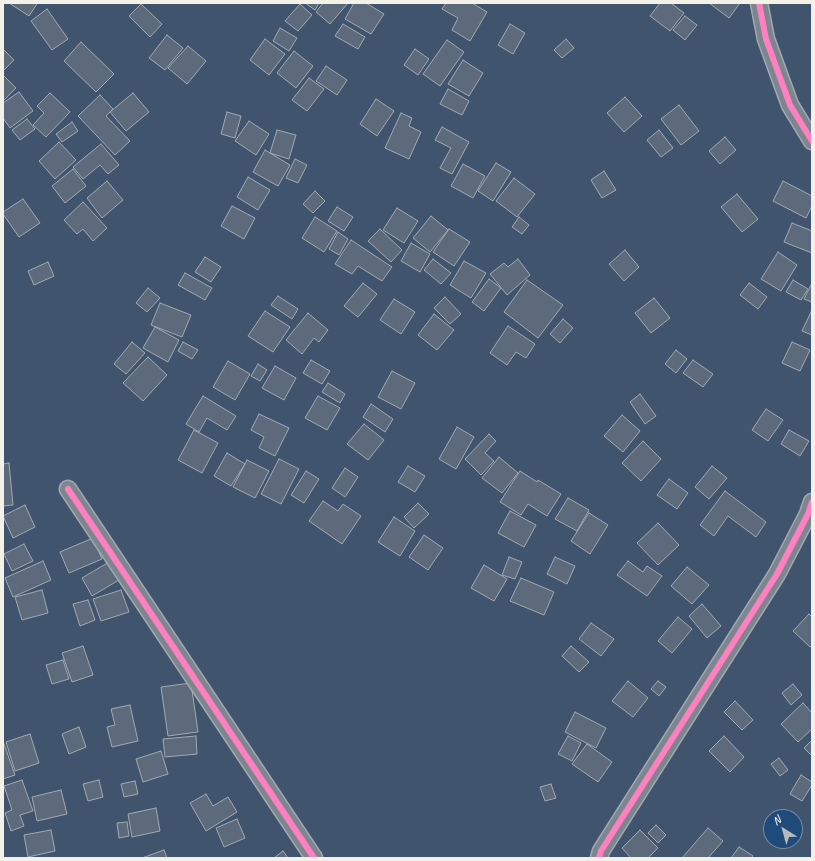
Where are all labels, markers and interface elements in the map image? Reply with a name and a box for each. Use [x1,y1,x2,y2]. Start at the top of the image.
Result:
north arrow [763,809,803,849]
text: N [769,813,783,828]

